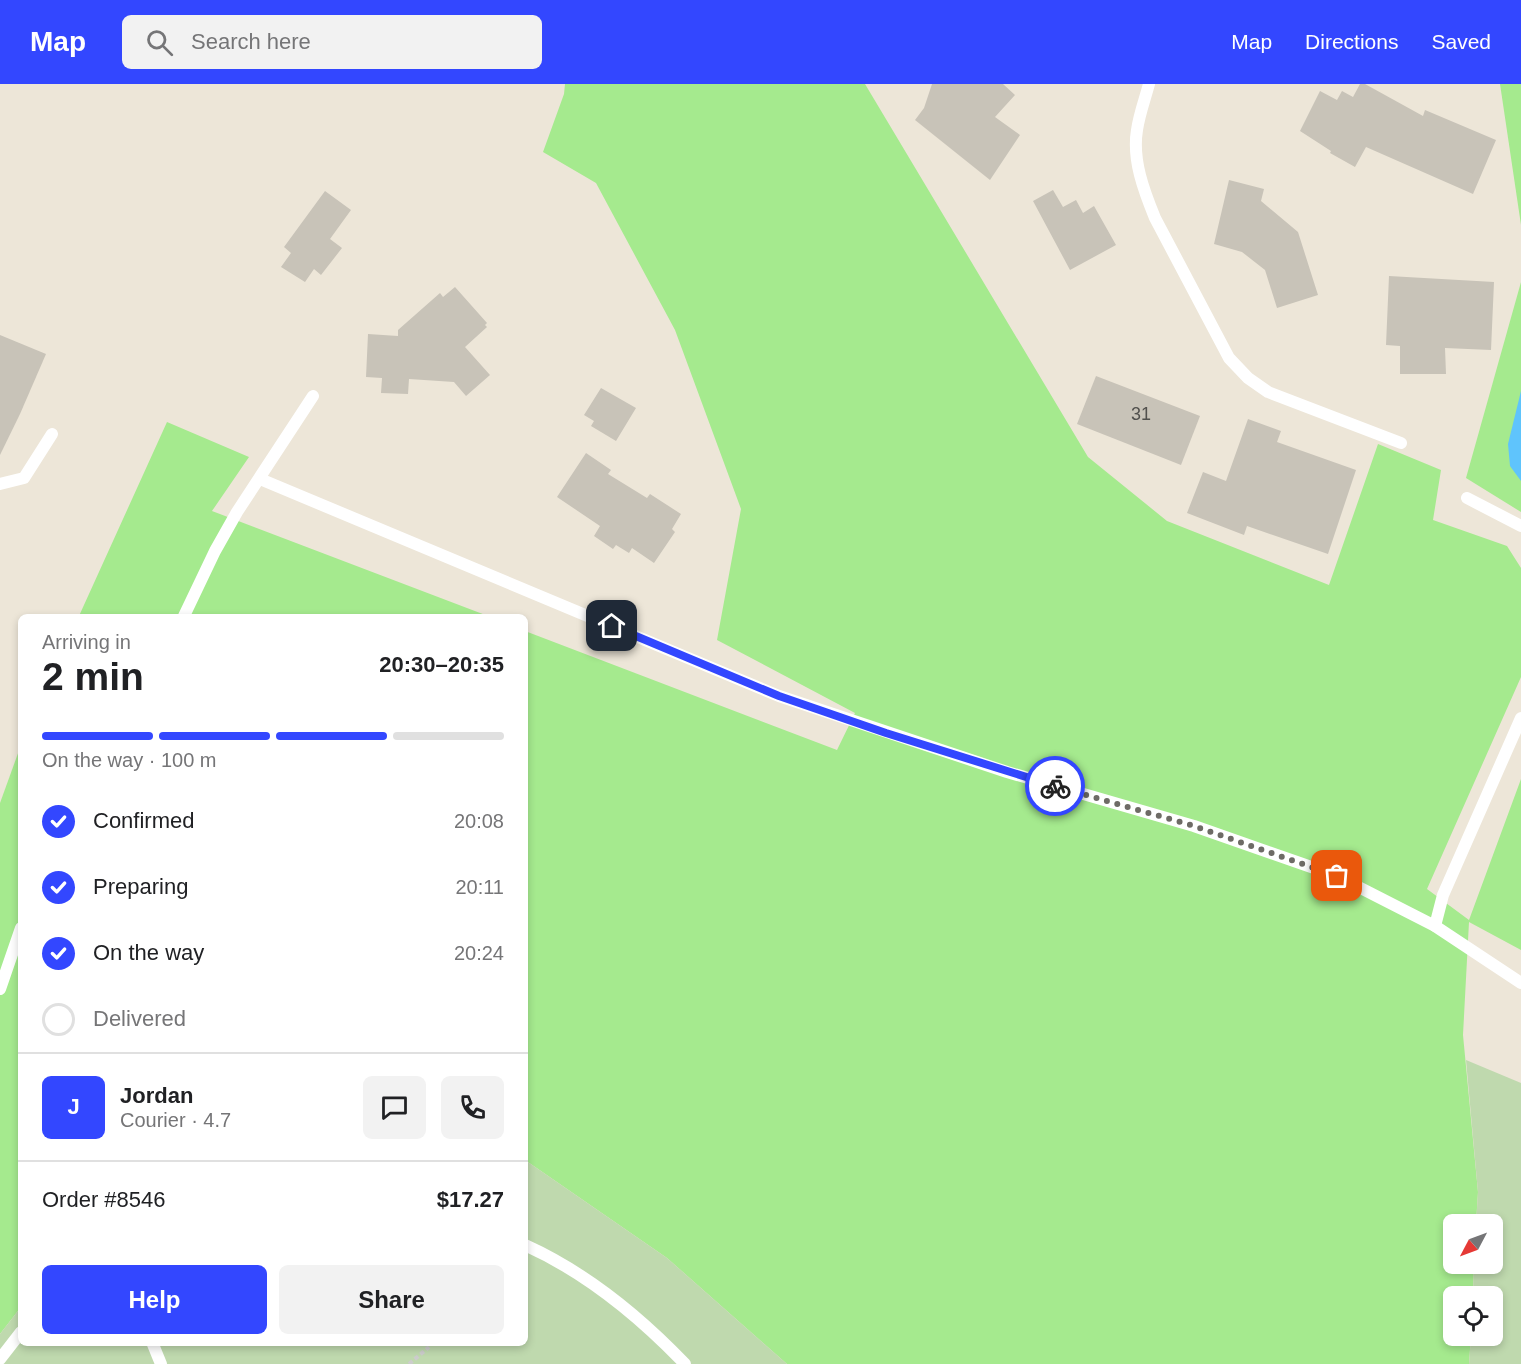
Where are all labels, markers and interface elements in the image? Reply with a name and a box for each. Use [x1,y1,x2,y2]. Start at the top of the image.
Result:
search box [122,15,542,69]
text: Map [30,26,86,57]
icon: search [143,26,176,59]
text: Search here [191,29,311,54]
text: Map [1231,30,1272,53]
text: Directions [1305,30,1398,53]
text: Saved [1431,30,1491,53]
house number: 31 [1131,404,1151,424]
pin [586,600,637,651]
icon: home [595,609,628,642]
text: Arriving in [42,631,131,653]
text: 20:30–20:35 [379,652,504,677]
text: 2 min [42,655,144,698]
text: On the way · 100 m [42,749,217,771]
courier [1025,756,1085,816]
icon: bike [1039,770,1072,803]
icon: check [42,805,75,838]
text: Confirmed [93,808,194,833]
text: 20:08 [454,810,504,832]
pin [1311,850,1362,901]
icon: bag [1320,859,1353,892]
icon: check [42,871,75,904]
text: Preparing [93,874,188,899]
text: 20:11 [455,876,504,898]
icon: check [42,937,75,970]
text: On the way [93,940,204,965]
text: 20:24 [454,942,504,964]
text: Delivered [93,1006,186,1031]
button: chat [363,1076,426,1139]
button: phone [441,1076,504,1139]
text: Jordan [120,1083,193,1108]
text: J [67,1094,80,1119]
text: Courier · 4.7 [120,1109,231,1131]
text: Order #8546 [42,1187,166,1212]
text: $17.27 [437,1187,504,1212]
north arrow [1443,1214,1503,1274]
map controls [1443,1214,1503,1346]
button: Help [42,1265,267,1334]
button: Share [279,1265,504,1334]
button: locate [1443,1286,1503,1346]

